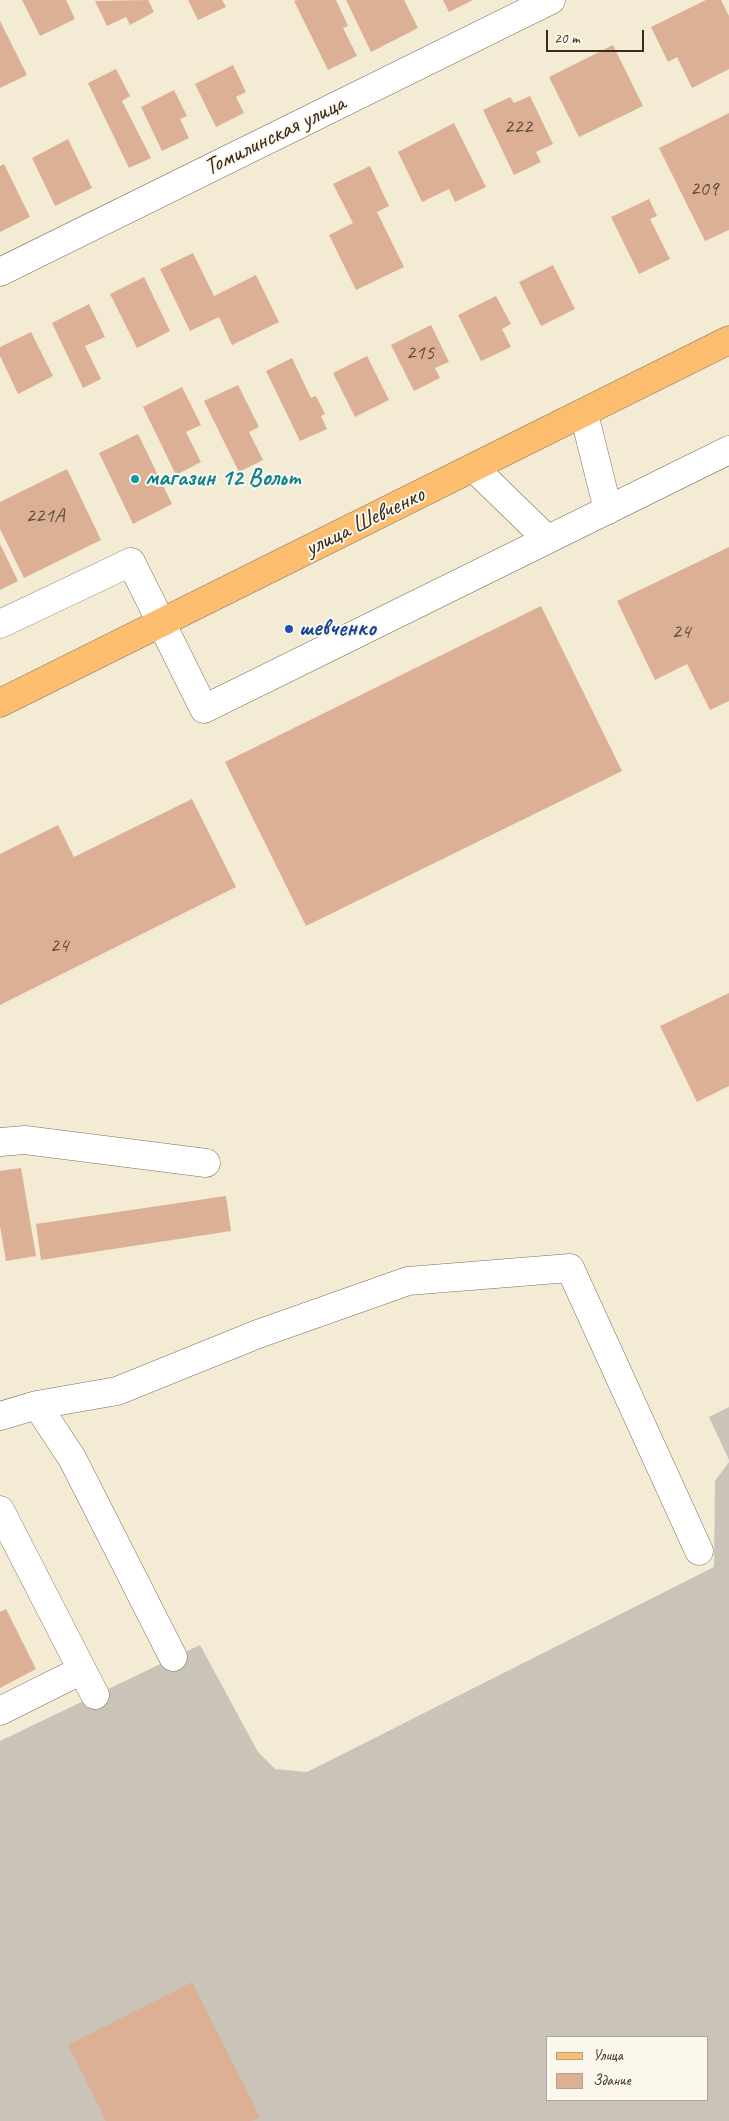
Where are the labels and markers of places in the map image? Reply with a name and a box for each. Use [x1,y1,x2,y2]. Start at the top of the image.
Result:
place label: магазин 12 Вольт [145,465,301,493]
marker: магазин 12 Вольт [129,473,141,485]
place label: шевченко [299,615,376,643]
marker: шевченко [283,623,295,635]

